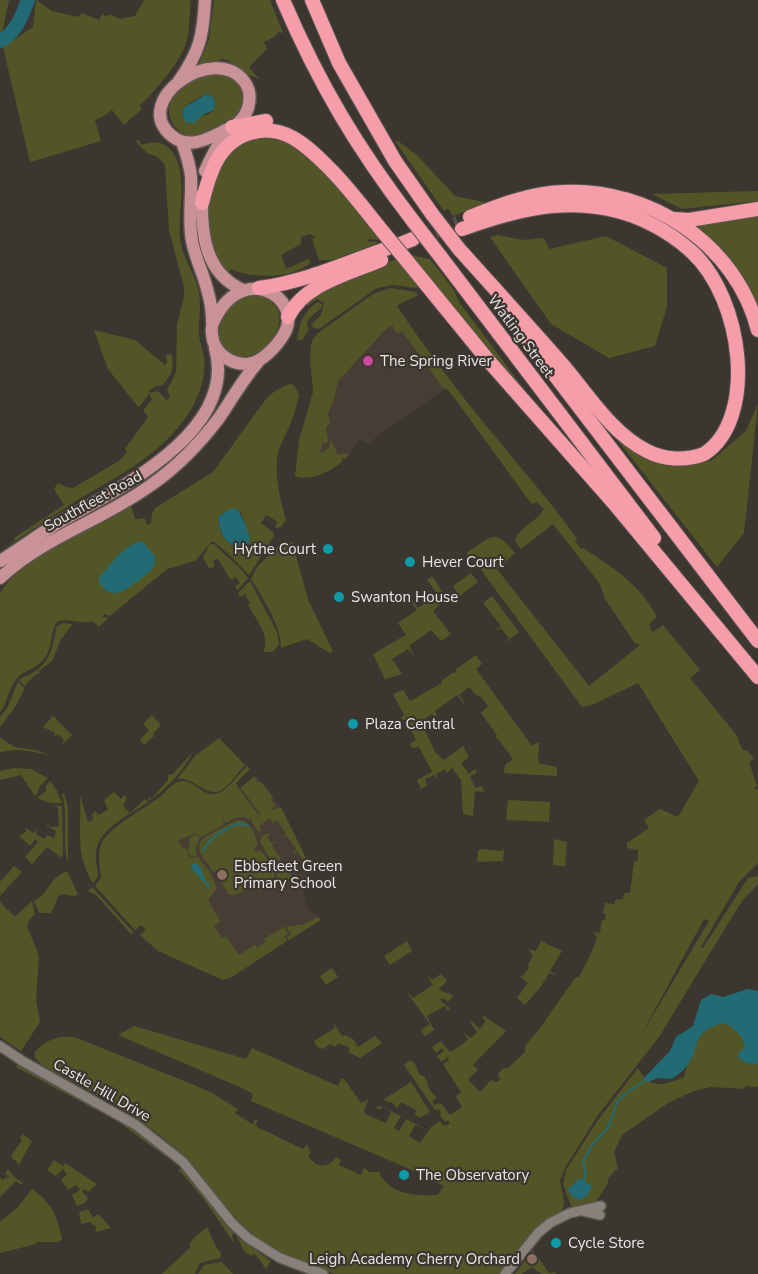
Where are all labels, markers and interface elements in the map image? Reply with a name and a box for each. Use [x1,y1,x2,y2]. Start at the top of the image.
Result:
street label: Watling Street [483,290,559,382]
place label: The Spring River [380,351,492,371]
marker: The Spring River [361,354,375,368]
street label: Southfleet Road [40,466,146,536]
place label: Hythe Court [234,539,317,559]
marker: Hythe Court [321,542,335,556]
place label: Hever Court [422,552,504,572]
marker: Hever Court [403,555,417,569]
place label: Swanton House [351,587,458,607]
marker: Swanton House [332,590,346,604]
place label: Plaza Central [365,714,455,734]
marker: Plaza Central [346,717,360,731]
place label: Ebbsfleet Green Primary School [234,856,343,893]
marker: Ebbsfleet Green Primary School [215,868,229,882]
street label: Castle Hill Drive [50,1054,154,1126]
place label: The Observatory [416,1165,530,1185]
marker: The Observatory [397,1168,411,1182]
place label: Cycle Store [568,1233,644,1253]
marker: Cycle Store [549,1236,563,1250]
place label: Leigh Academy Cherry Orchard [309,1249,520,1269]
marker: Leigh Academy Cherry Orchard [525,1252,539,1266]

